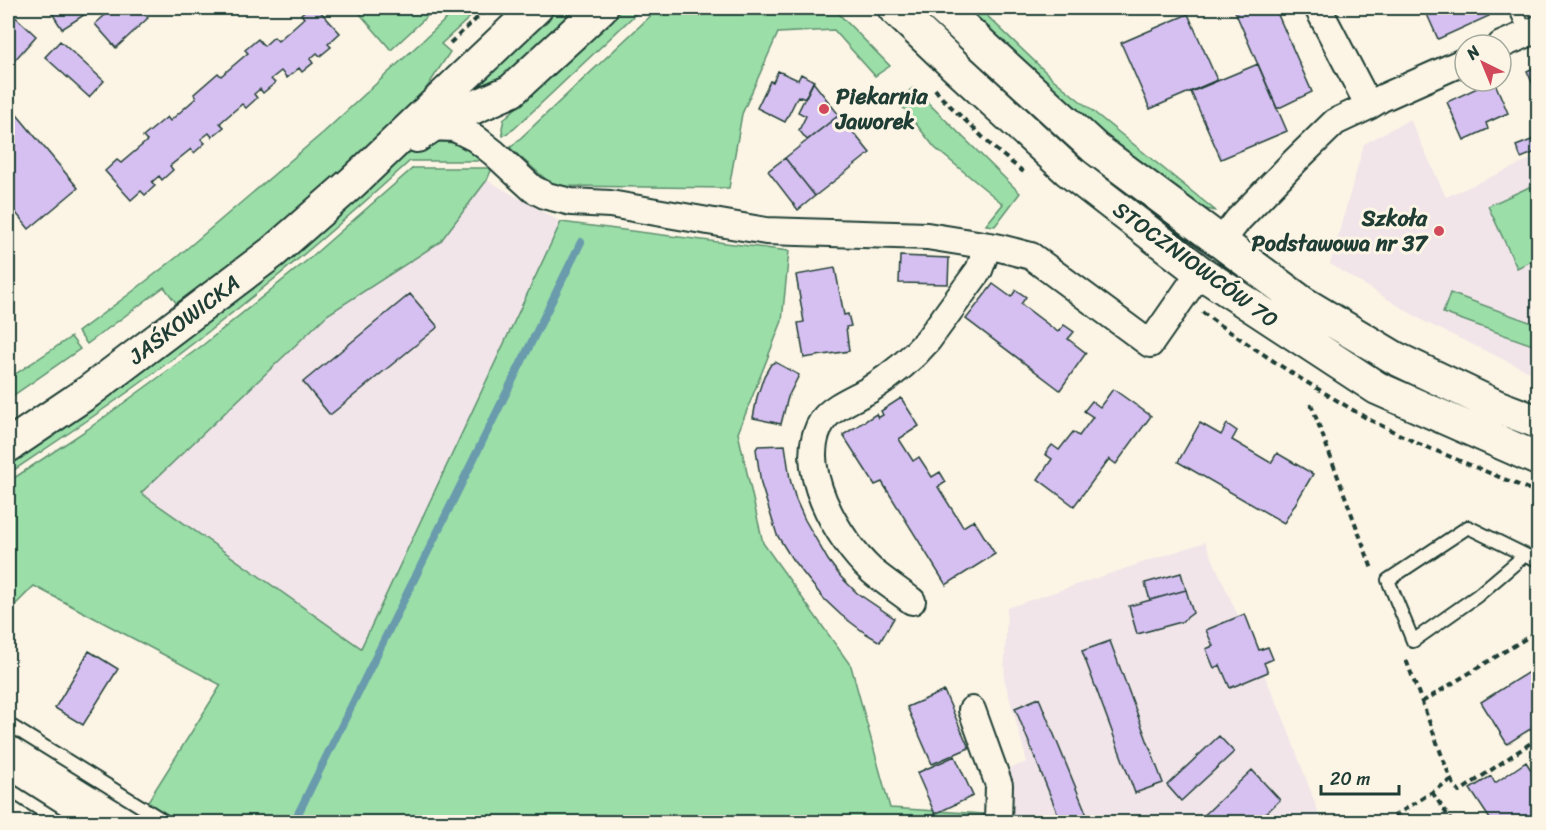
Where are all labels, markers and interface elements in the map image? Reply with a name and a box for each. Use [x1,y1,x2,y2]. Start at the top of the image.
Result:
north arrow [1453,33,1513,93]
text: N [1458,37,1488,67]
place label: Piekarnia Jaworek [834,77,928,141]
marker: Piekarnia Jaworek [817,102,831,116]
street label: STOCZNIOWCÓW 70 [1104,191,1287,338]
place label: Szkoła Podstawowa nr 37 [1251,199,1429,263]
marker: Szkoła Podstawowa nr 37 [1432,224,1446,238]
street label: JAŚKOWICKA [119,264,249,375]
scale bar [1321,758,1399,796]
text: 20 m [1330,763,1370,795]

